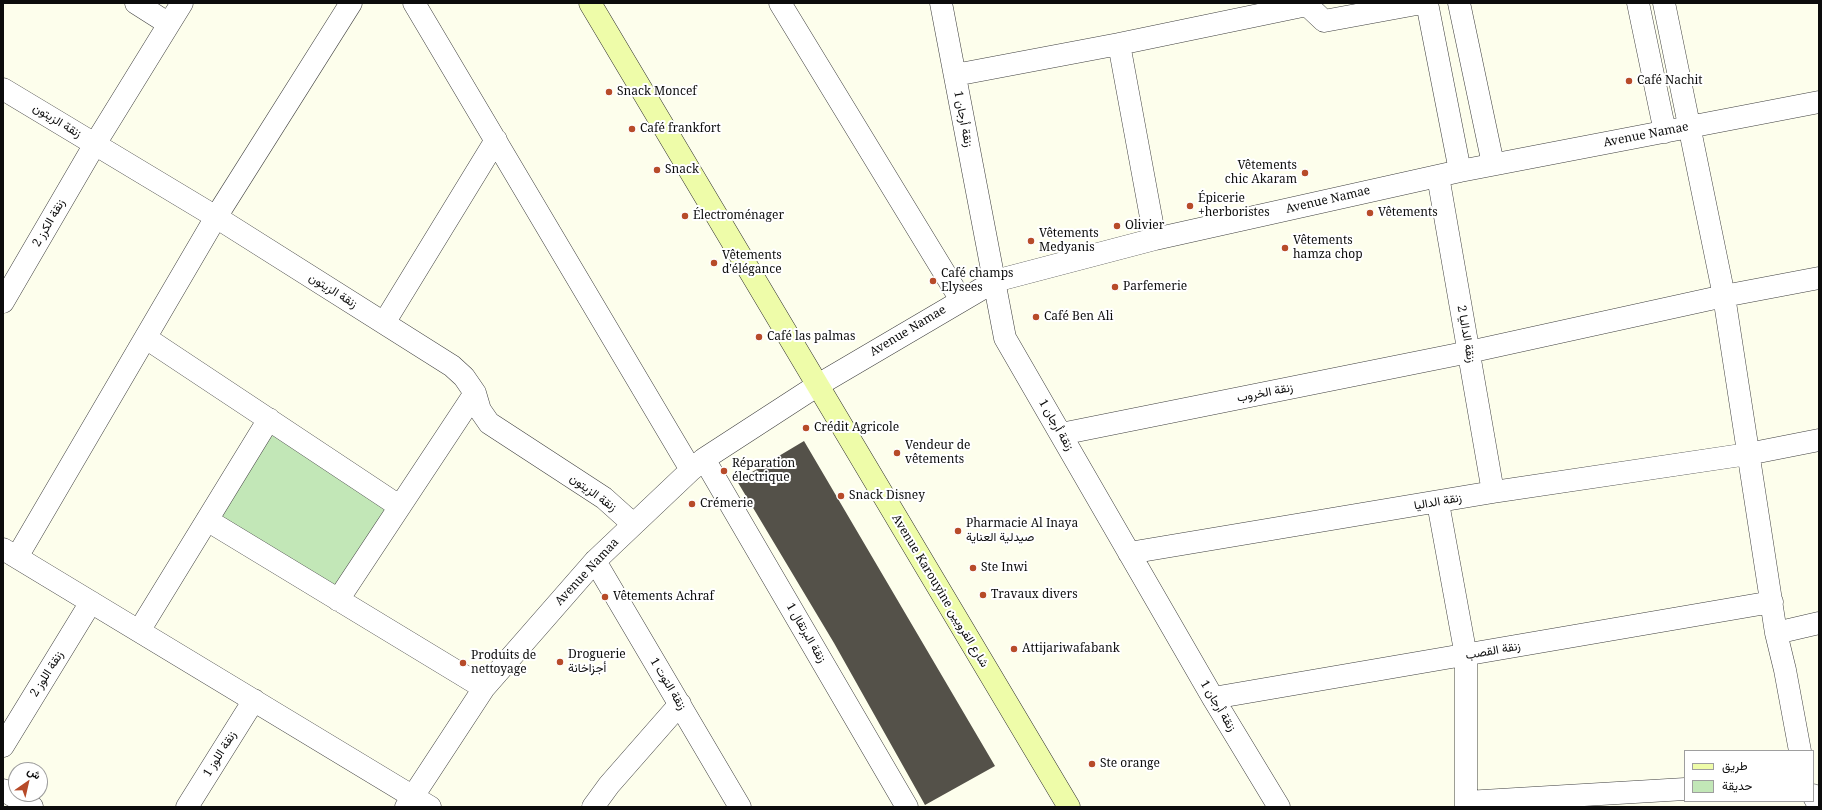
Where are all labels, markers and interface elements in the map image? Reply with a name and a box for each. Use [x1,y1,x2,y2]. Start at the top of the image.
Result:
place label: Café Nachit [1637,74,1703,88]
marker: Café Nachit [1624,76,1634,86]
place label: Snack Moncef [617,85,697,99]
marker: Snack Moncef [604,87,614,97]
street label: زنقة أرجان 1 [950,90,976,148]
street label: زنقة الزيتون [30,101,84,141]
street label: Avenue Namae [1602,120,1690,150]
place label: Café frankfort [640,122,721,136]
marker: Café frankfort [627,124,637,134]
place label: Vêtements chic Akaram [1225,159,1297,187]
place label: Snack [665,163,699,177]
marker: Snack [652,165,662,175]
marker: Vêtements chic Akaram [1300,168,1310,178]
street label: Avenue Namae [1284,183,1372,217]
place label: Épicerie +herboristes [1198,192,1270,220]
street label: زنقة الكرز 2 [30,197,68,249]
marker: Épicerie +herboristes [1185,201,1195,211]
place label: Vêtements [1378,206,1438,220]
marker: Vêtements [1365,208,1375,218]
place label: Électroménager [693,209,784,223]
marker: Électroménager [680,211,690,221]
place label: Olivier [1125,219,1164,233]
marker: Olivier [1112,221,1122,231]
place label: Vêtements Medyanis [1039,227,1099,255]
place label: Vêtements hamza chop [1293,234,1363,262]
marker: Vêtements Medyanis [1026,236,1036,246]
marker: Vêtements hamza chop [1280,243,1290,253]
place label: Vêtements d'élégance [722,249,782,277]
marker: Vêtements d'élégance [709,258,719,268]
place label: Café champs Elysees [941,267,1013,295]
street label: زنقة الزيتون [306,270,360,312]
marker: Café champs Elysees [928,276,938,286]
place label: Parfemerie [1123,280,1187,294]
marker: Parfemerie [1110,282,1120,292]
street label: Avenue Namae [867,303,949,359]
street label: زنقة الداليا 2 [1454,304,1478,364]
place label: Café Ben Ali [1044,310,1113,324]
marker: Café Ben Ali [1031,312,1041,322]
place label: Café las palmas [767,330,855,344]
marker: Café las palmas [754,332,764,342]
street label: زنقة الخروب [1236,381,1294,405]
street label: زنقة أرجان 1 [1035,397,1077,453]
place label: Crédit Agricole [814,421,899,435]
marker: Crédit Agricole [801,423,811,433]
place label: Vendeur de vêtements [905,439,971,467]
marker: Vendeur de vêtements [892,448,902,458]
place label: Réparation électrique [732,457,795,485]
marker: Réparation électrique [719,466,729,476]
street label: زنقة الزيتون [567,471,619,515]
place label: Snack Disney [849,489,925,503]
marker: Snack Disney [836,491,846,501]
street label: زنقة الداليا [1413,491,1463,513]
place label: Crémerie [700,497,753,511]
marker: Crémerie [687,499,697,509]
street label: Avenue Karouyine شارع القرويين [888,512,992,670]
place label: Pharmacie Al Inaya صيدلية العناية [966,517,1078,545]
marker: Pharmacie Al Inaya صيدلية العناية [953,526,963,536]
street label: Avenue Namaa [552,535,622,609]
place label: Ste Inwi [981,561,1028,575]
marker: Ste Inwi [968,563,978,573]
place label: Travaux divers [991,588,1078,602]
place label: Vêtements Achraf [613,590,714,604]
marker: Travaux divers [978,590,988,600]
marker: Vêtements Achraf [600,592,610,602]
street label: زنقة البرتقال 1 [783,600,829,666]
street label: زنقة القصب [1464,639,1522,663]
place label: Attijariwafabank [1022,642,1120,656]
marker: Attijariwafabank [1009,644,1019,654]
street label: زنقة اللوز 2 [27,648,67,700]
place label: Droguerie أجزاخانة [568,648,626,676]
place label: Produits de nettoyage [471,649,536,677]
street label: زنقة التوت 1 [647,655,689,713]
marker: Droguerie أجزاخانة [555,657,565,667]
marker: Produits de nettoyage [458,658,468,668]
street label: زنقة أرجان 1 [1197,678,1239,734]
street label: زنقة اللوز 1 [200,728,240,780]
legend [1684,750,1814,802]
place label: Ste orange [1100,757,1160,771]
text: طريق [1722,757,1747,774]
marker: Ste orange [1087,759,1097,769]
north arrow [8,762,48,802]
text: ش [25,763,44,782]
text: حديقة [1722,777,1752,794]

